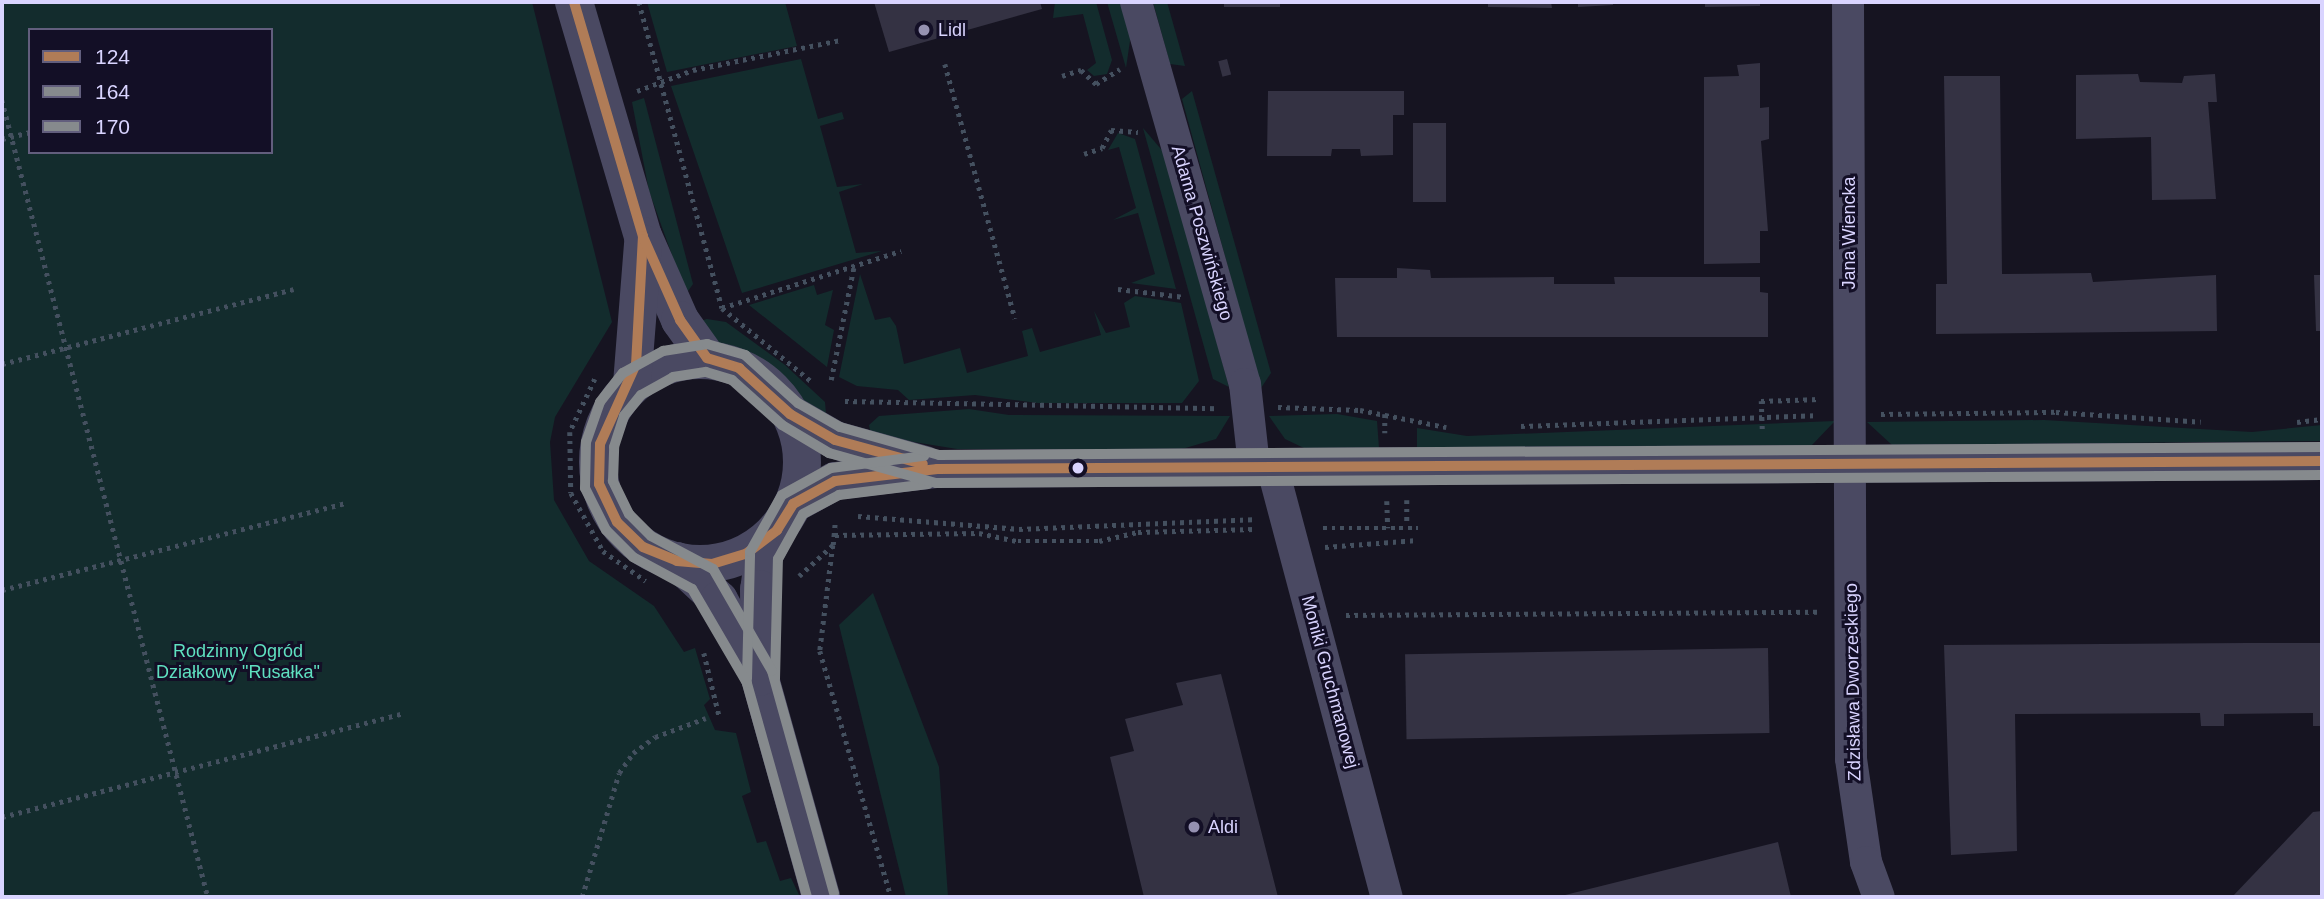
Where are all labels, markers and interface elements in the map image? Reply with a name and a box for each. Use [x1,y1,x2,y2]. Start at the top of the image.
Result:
place label: Lidl [938,19,966,41]
marker: Lidl [916,22,932,38]
legend [28,28,273,154]
text: 124 [95,45,130,68]
text: 164 [95,80,130,103]
text: 170 [95,115,130,138]
street label: Adama Poszwińskiego [1167,143,1237,323]
street label: Jana Wiencka [1838,176,1860,290]
unlabelled marker [1071,461,1085,475]
street label: Zdzisława Dworzeckiego [1840,583,1866,781]
street label: Moniki Gruchmanowej [1297,593,1363,771]
park label: Rodzinny Ogród Działkowy "Rusałka" [156,641,320,684]
place label: Aldi [1208,816,1238,838]
marker: Aldi [1186,819,1202,835]

